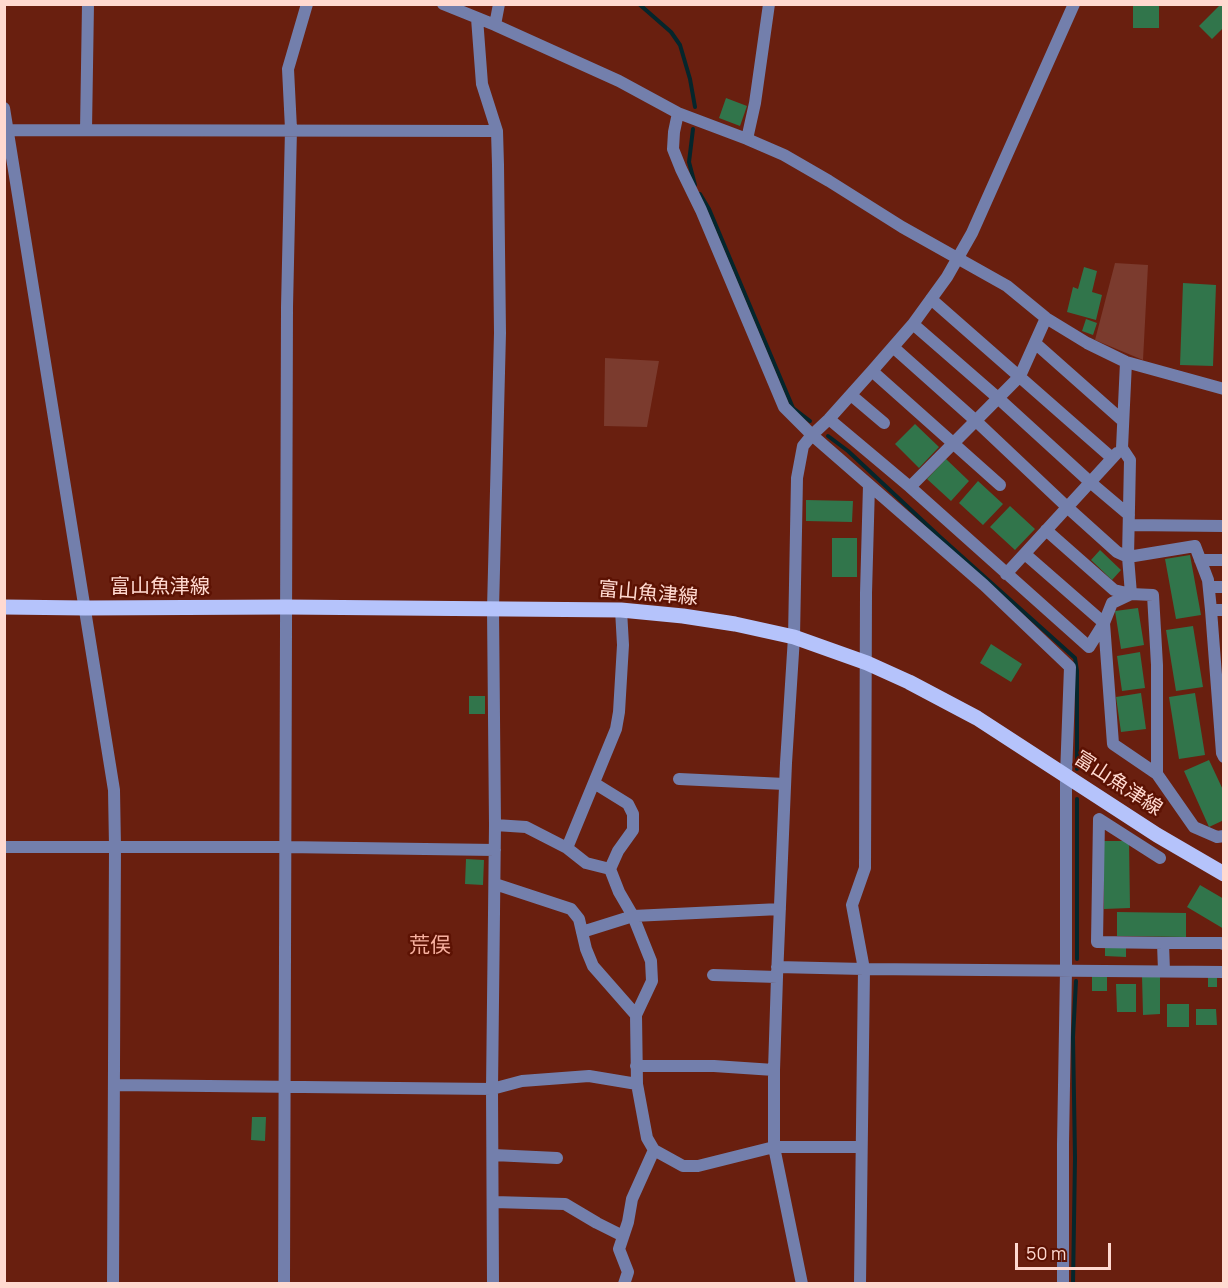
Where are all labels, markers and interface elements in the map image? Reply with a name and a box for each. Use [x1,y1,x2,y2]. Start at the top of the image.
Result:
street label: 富山魚津線 [110,575,210,599]
street label: 富山魚津線 [597,578,699,610]
street label: 富山魚津線 [1070,747,1166,821]
district label: 荒俣 [409,933,451,959]
scale bar [1018,1231,1114,1269]
text: 50 m [1026,1241,1066,1265]

